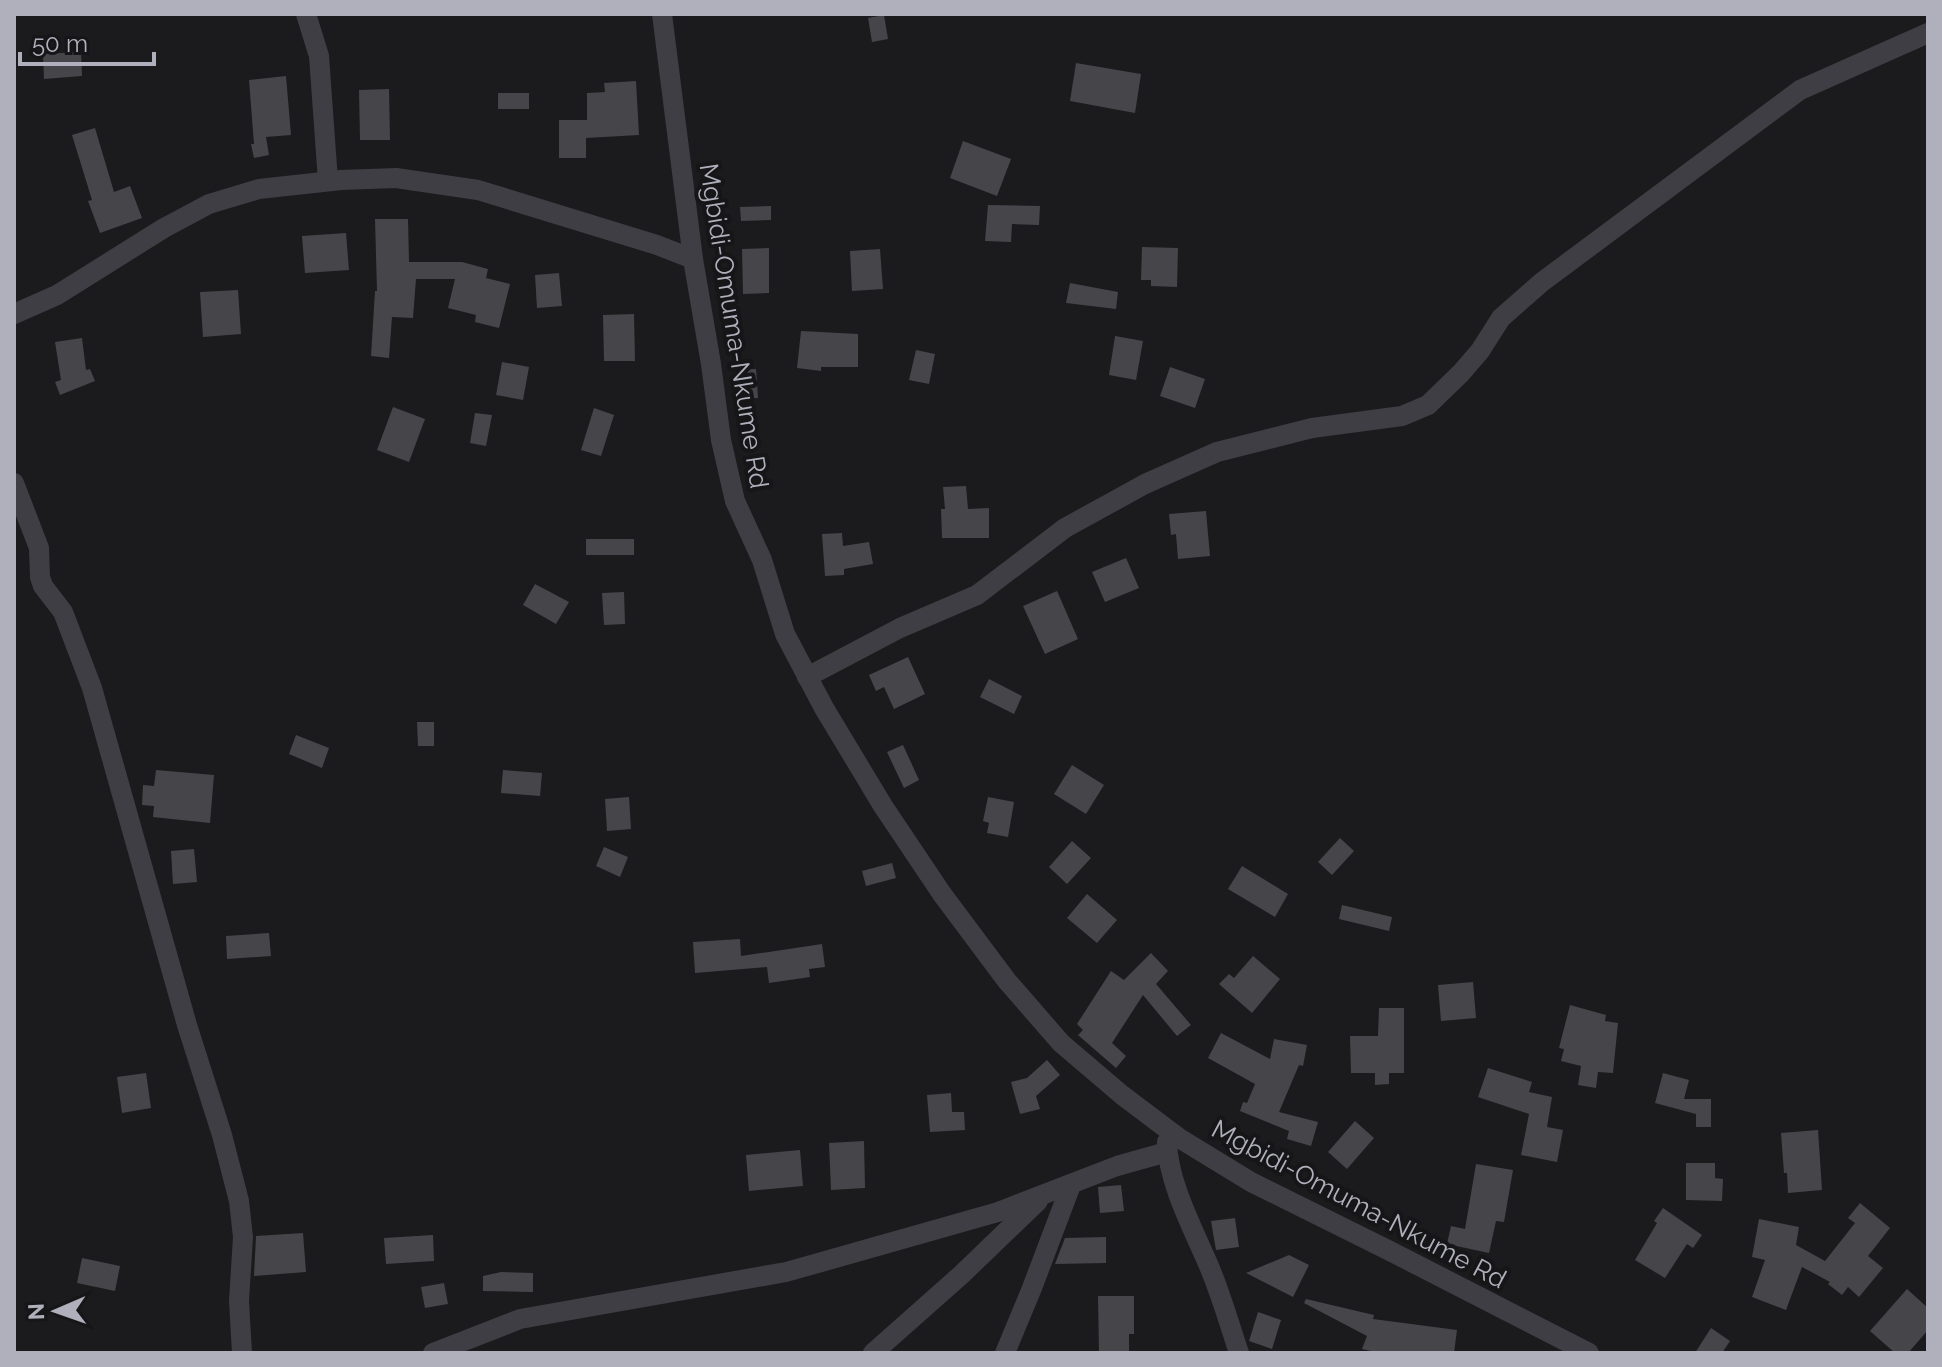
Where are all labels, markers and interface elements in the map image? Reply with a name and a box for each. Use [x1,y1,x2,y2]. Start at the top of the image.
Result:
scale bar [20,16,154,66]
text: 50 m [32,29,88,58]
street label: Mgbidi-Omuma-Nkume Rd [693,161,775,491]
street label: Mgbidi-Omuma-Nkume Rd [1207,1114,1511,1294]
north arrow [16,1271,96,1351]
text: N [23,1303,49,1321]

